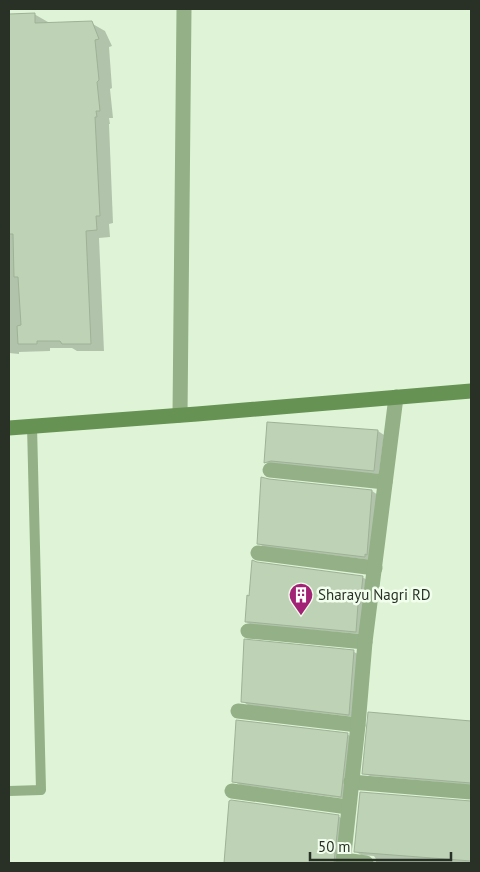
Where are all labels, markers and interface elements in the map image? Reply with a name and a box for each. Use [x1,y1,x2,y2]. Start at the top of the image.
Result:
building icon: Sharayu Nagri RD [288,582,314,616]
place label: Sharayu Nagri RD [318,585,431,604]
scale bar [310,830,451,862]
text: 50 m [318,837,351,856]

